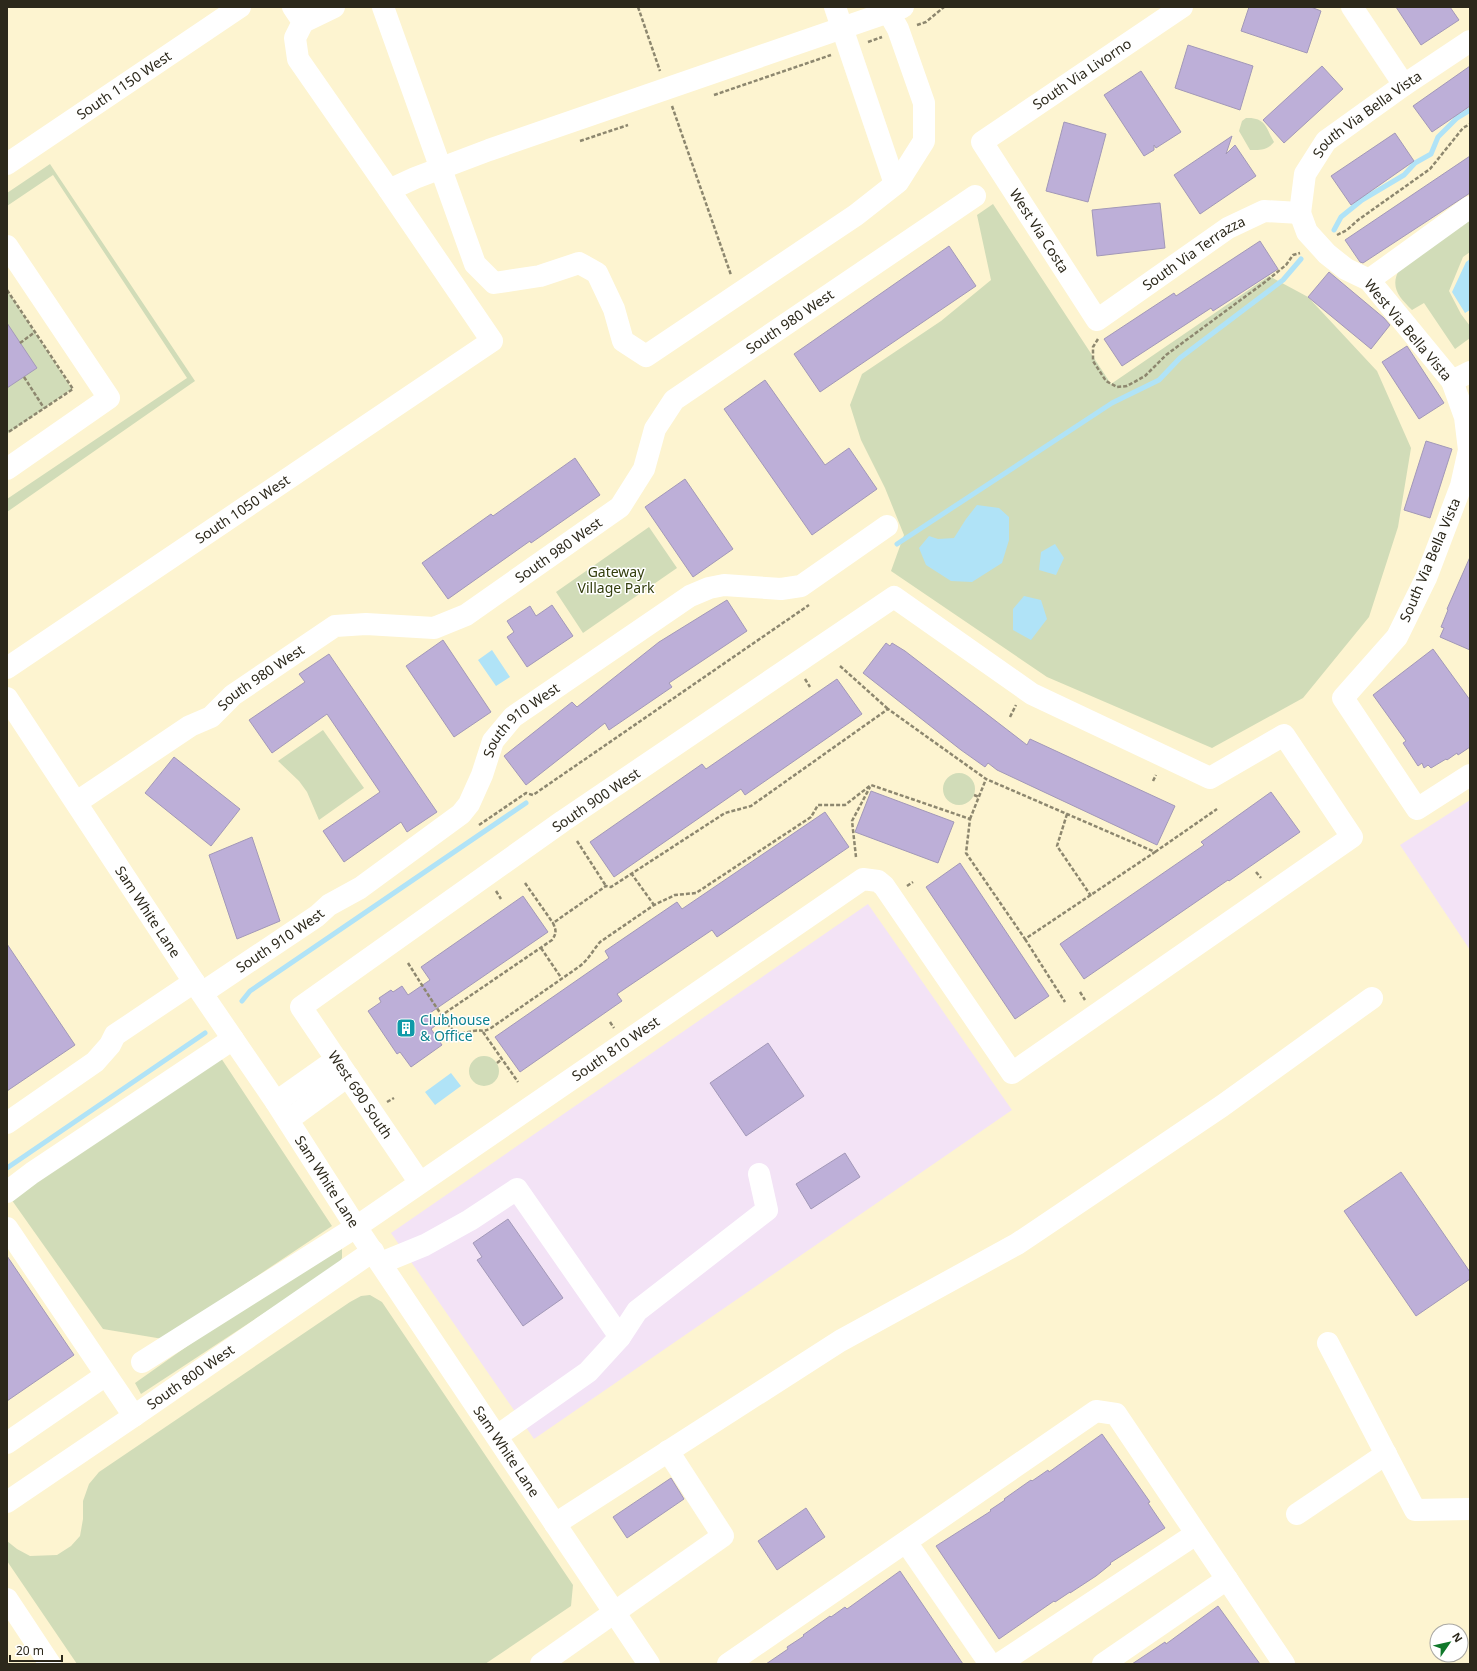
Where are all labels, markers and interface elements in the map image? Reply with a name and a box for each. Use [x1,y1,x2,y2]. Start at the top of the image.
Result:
street label: South Via Livorno [1029,34,1135,114]
street label: South 1150 West [73,46,175,123]
street label: South Via Bella Vista [1308,66,1425,161]
street label: West Via Costa [1006,185,1074,276]
street label: South Via Terrazza [1138,211,1248,294]
street label: West Via Bella Vista [1360,275,1456,384]
street label: South 980 West [742,285,837,358]
street label: South 1050 West [191,470,293,548]
street label: South Via Bella Vista [1395,495,1464,625]
street label: South 980 West [511,513,606,587]
park label: Gateway Village Park [578,562,655,597]
street label: South 980 West [213,640,308,714]
street label: South 910 West [478,678,563,760]
street label: South 900 West [548,763,643,836]
street label: Sam White Lane [111,862,185,961]
street label: South 910 West [232,904,328,977]
place label: Clubhouse & Office [420,1010,490,1045]
street label: South 810 West [568,1012,663,1085]
building icon: Clubhouse & Office [395,1017,417,1039]
street label: West 690 South [324,1047,397,1142]
street label: Sam White Lane [291,1132,364,1231]
street label: South 800 West [143,1340,238,1413]
street label: Sam White Lane [469,1402,544,1501]
north arrow [1429,1623,1469,1663]
text: N [1449,1629,1466,1645]
scale bar [10,1637,62,1663]
text: 20 m [16,1642,44,1659]

